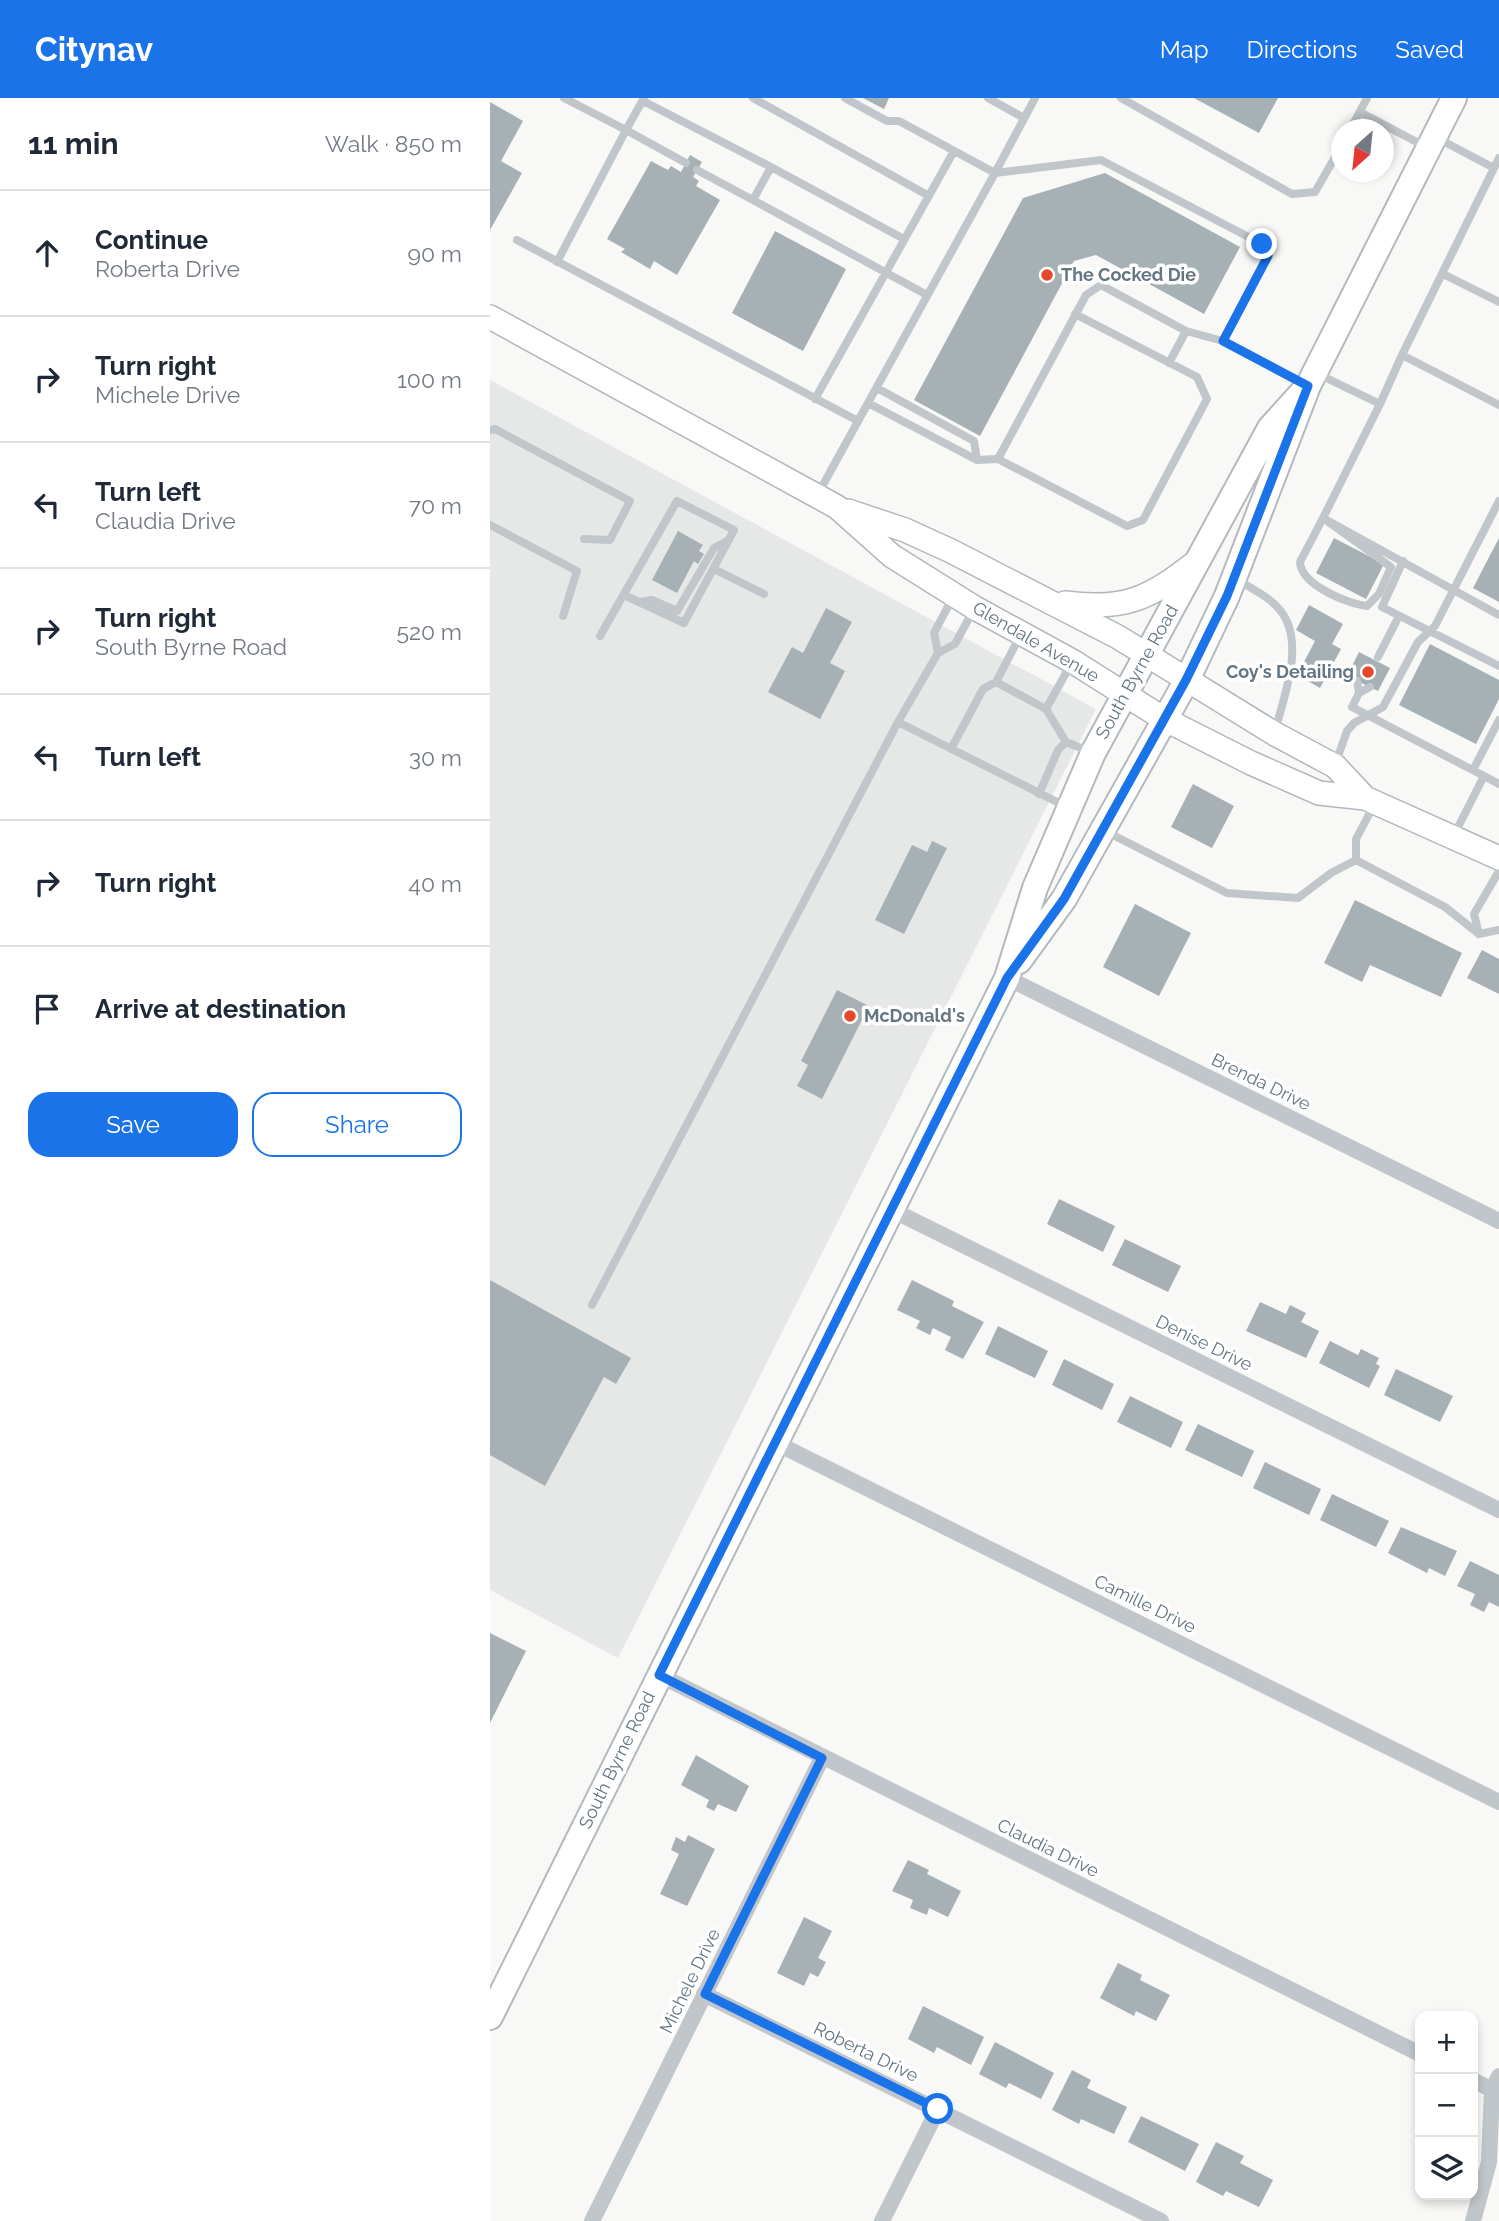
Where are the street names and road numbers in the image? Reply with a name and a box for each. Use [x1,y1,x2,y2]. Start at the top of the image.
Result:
street label: Glendale Avenue [969,597,1104,687]
street label: South Byrne Road [1091,601,1182,743]
street label: Brenda Drive [1208,1049,1315,1115]
street label: Denise Drive [1153,1310,1256,1375]
street label: Camille Drive [1091,1570,1200,1637]
street label: South Byrne Road [574,1688,659,1832]
street label: Claudia Drive [994,1814,1103,1881]
street label: Michele Drive [655,1925,724,2036]
street label: Roberta Drive [811,2017,922,2086]

